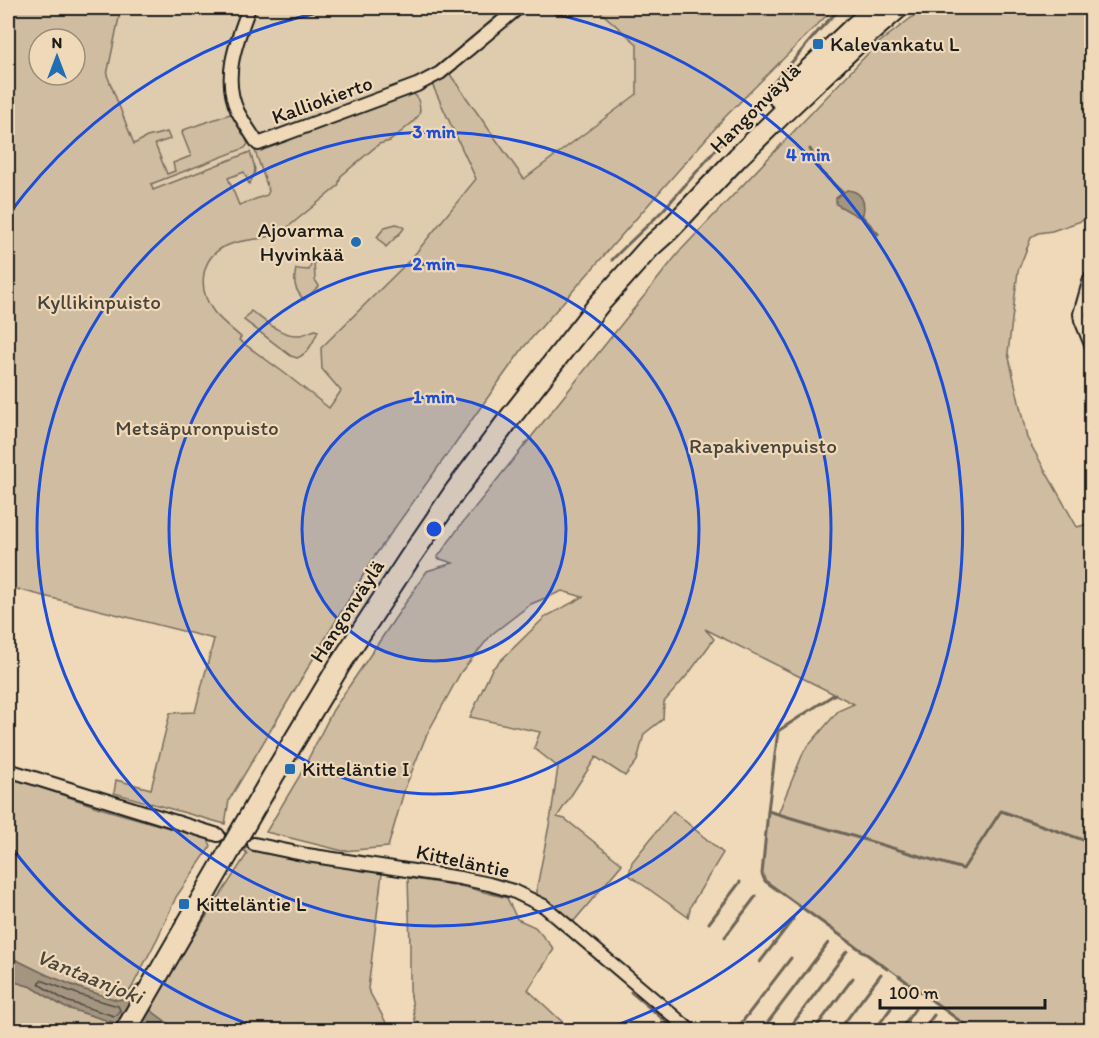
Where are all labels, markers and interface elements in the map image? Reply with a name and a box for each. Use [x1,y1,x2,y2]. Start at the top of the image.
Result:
north arrow [27,27,87,87]
place label: Kalevankatu L [830,31,960,56]
text: N [52,33,62,52]
marker: Kalevankatu L [811,37,825,51]
street label: Hangonväylä [704,57,805,158]
street label: Kalliokierto [268,70,376,129]
text: 3 min [412,121,456,143]
text: 4 min [786,144,831,166]
place label: Ajovarma Hyvinkää [258,217,344,266]
marker: Ajovarma Hyvinkää [349,235,363,249]
text: 2 min [413,253,456,275]
park label: Kyllikinpuisto [37,289,161,314]
text: 1 min [413,386,455,408]
park label: Metsäpuronpuisto [115,415,279,440]
park label: Rapakivenpuisto [689,433,837,458]
centre of rings [424,519,444,539]
street label: Hangonväylä [304,554,389,667]
place label: Kitteläntie I [302,756,410,781]
marker: Kitteläntie I [283,762,297,776]
street label: Kitteläntie [414,838,512,883]
place label: Kitteläntie L [196,891,307,916]
marker: Kitteläntie L [177,897,191,911]
water label: Vantaanjoki [33,943,149,1011]
scale bar [880,972,1045,1010]
text: 100 m [889,982,939,1004]

